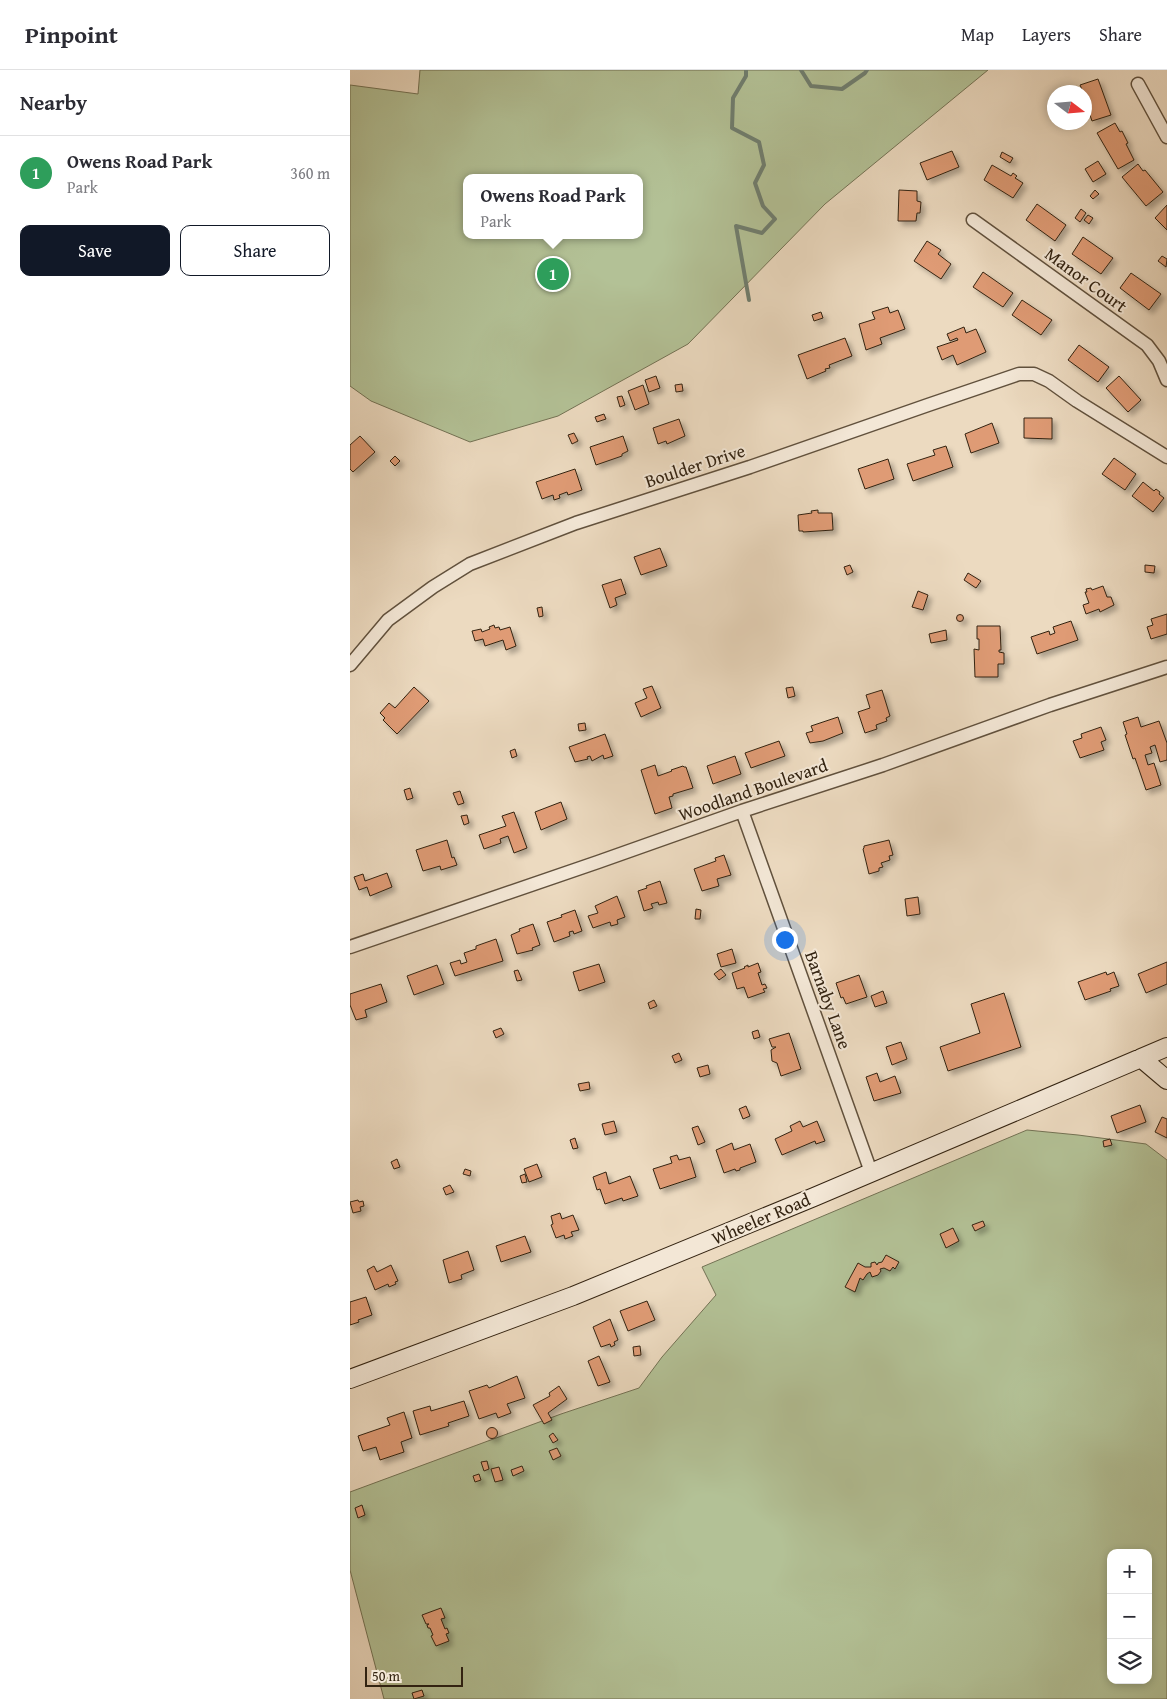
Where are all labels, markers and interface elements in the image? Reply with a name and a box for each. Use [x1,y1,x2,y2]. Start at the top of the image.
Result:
text: Pinpoint [25,17,118,52]
text: Map [961,21,994,48]
text: Layers [1022,21,1071,48]
text: Share [1099,21,1142,48]
north arrow [1047,85,1092,130]
text: Nearby [20,87,87,118]
text: Owens Road Park [67,147,212,175]
text: 1 [32,161,40,185]
text: 360 m [290,161,330,185]
popup [463,174,643,239]
text: Park [67,175,98,199]
text: Owens Road Park [480,181,626,209]
text: Park [480,209,511,233]
button: Save [20,225,170,276]
button: Share [180,225,330,276]
street label: Manor Court [1039,240,1134,319]
pin: 1 [537,255,569,293]
street label: Boulder Drive [641,437,748,494]
street label: Woodland Boulevard [674,751,832,828]
your location [772,927,798,953]
street label: Barnaby Lane [798,947,859,1053]
street label: Wheeler Road [707,1185,815,1251]
map controls [1107,1549,1152,1684]
button: + [1107,1549,1152,1594]
button: − [1107,1594,1152,1639]
button: layers [1107,1639,1152,1684]
scale bar [365,1664,462,1687]
text: 50 m [372,1666,400,1686]

